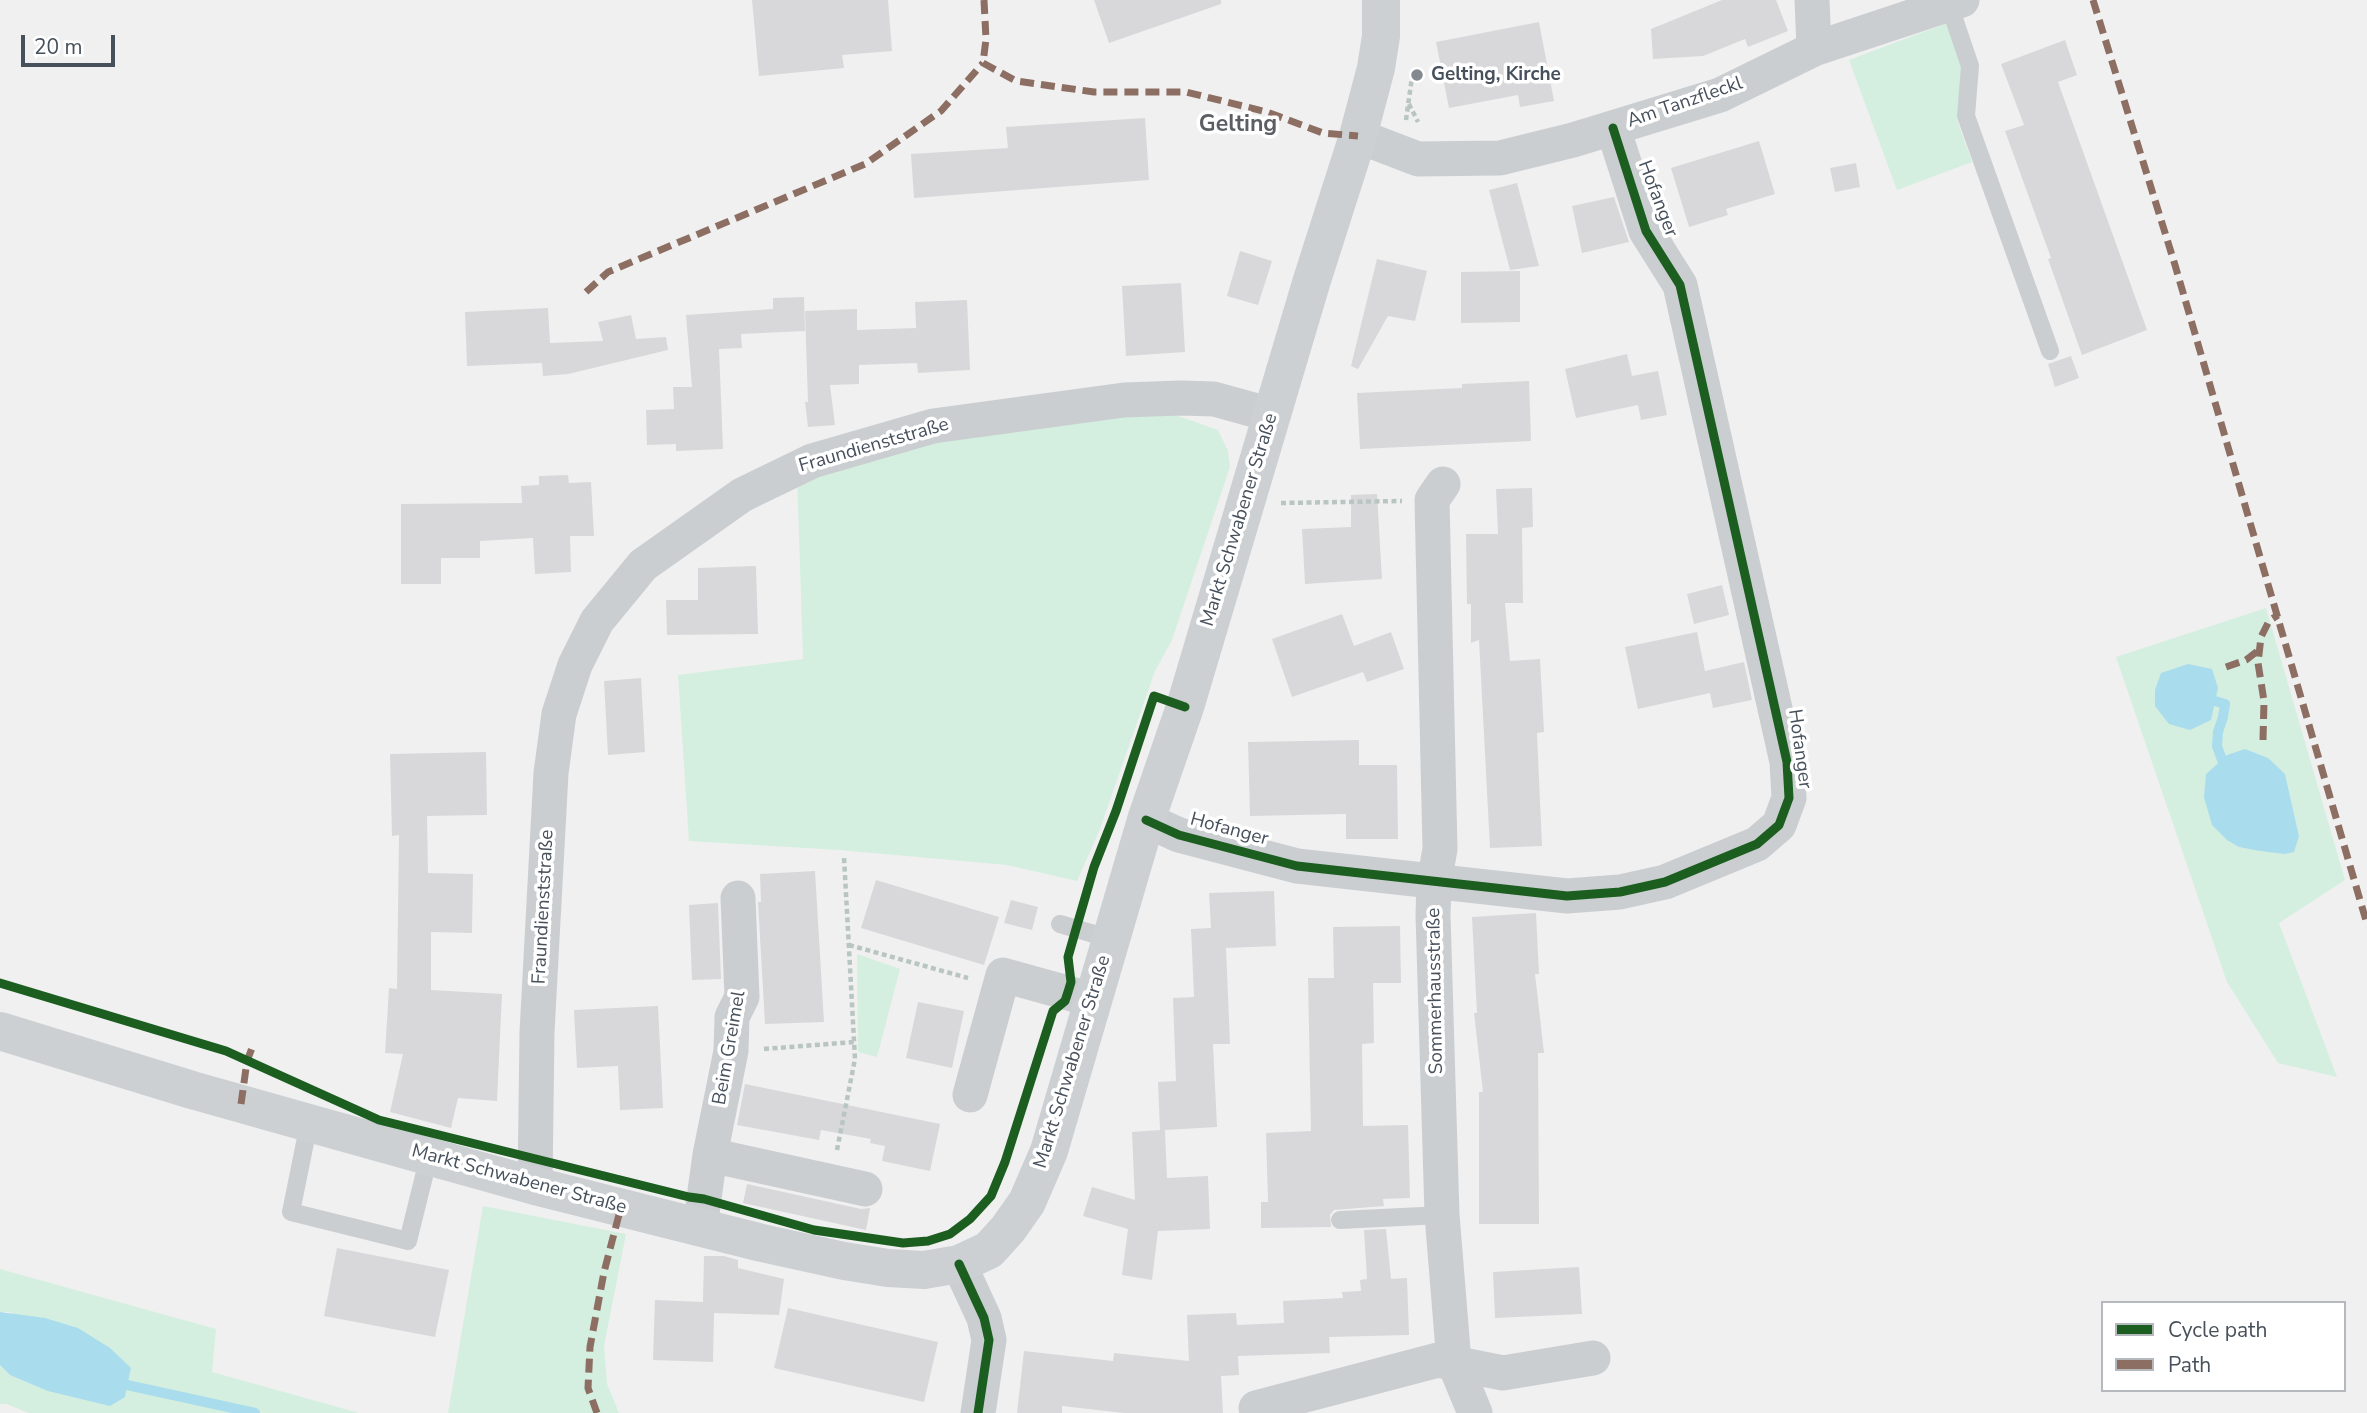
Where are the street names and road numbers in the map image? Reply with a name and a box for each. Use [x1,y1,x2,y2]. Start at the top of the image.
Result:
street label: Am Tanzfleckl [1624,73,1746,133]
street label: Hofanger [1632,158,1682,240]
street label: Markt Schwabener Straße [1197,411,1283,629]
street label: Fraundienststraße [796,414,952,478]
street label: Hofanger [1782,708,1816,790]
street label: Hofanger [1187,809,1271,851]
street label: Fraundienststraße [529,829,559,985]
street label: Sommerhausstraße [1423,908,1449,1074]
street label: Markt Schwabener Straße [1030,953,1116,1171]
street label: Beim Greimel [709,989,751,1107]
street label: Markt Schwabener Straße [409,1140,629,1220]

